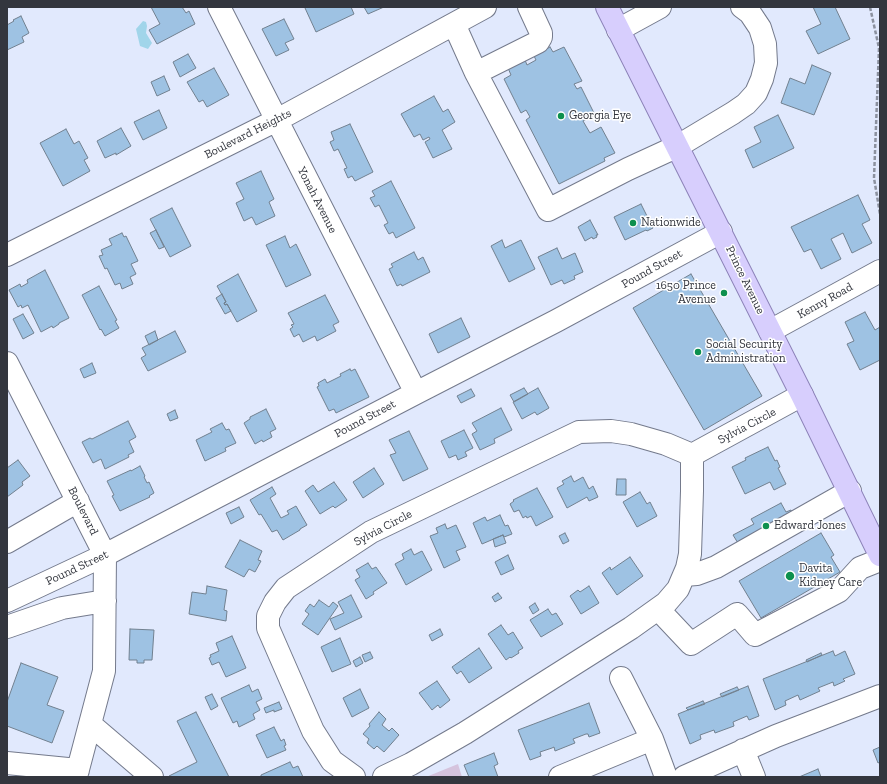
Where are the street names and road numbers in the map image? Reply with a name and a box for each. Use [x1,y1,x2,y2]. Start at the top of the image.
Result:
street label: Boulevard Heights [202,106,294,162]
street label: Yonah Avenue [294,164,340,236]
street label: Prince Avenue [722,244,768,316]
street label: Pound Street [619,246,685,292]
street label: Kenny Road [795,280,855,322]
street label: Pound Street [332,397,398,441]
street label: Sylvia Circle [715,405,779,447]
street label: Boulevard [65,484,101,538]
street label: Sylvia Circle [351,507,415,549]
street label: Pound Street [43,547,111,589]

